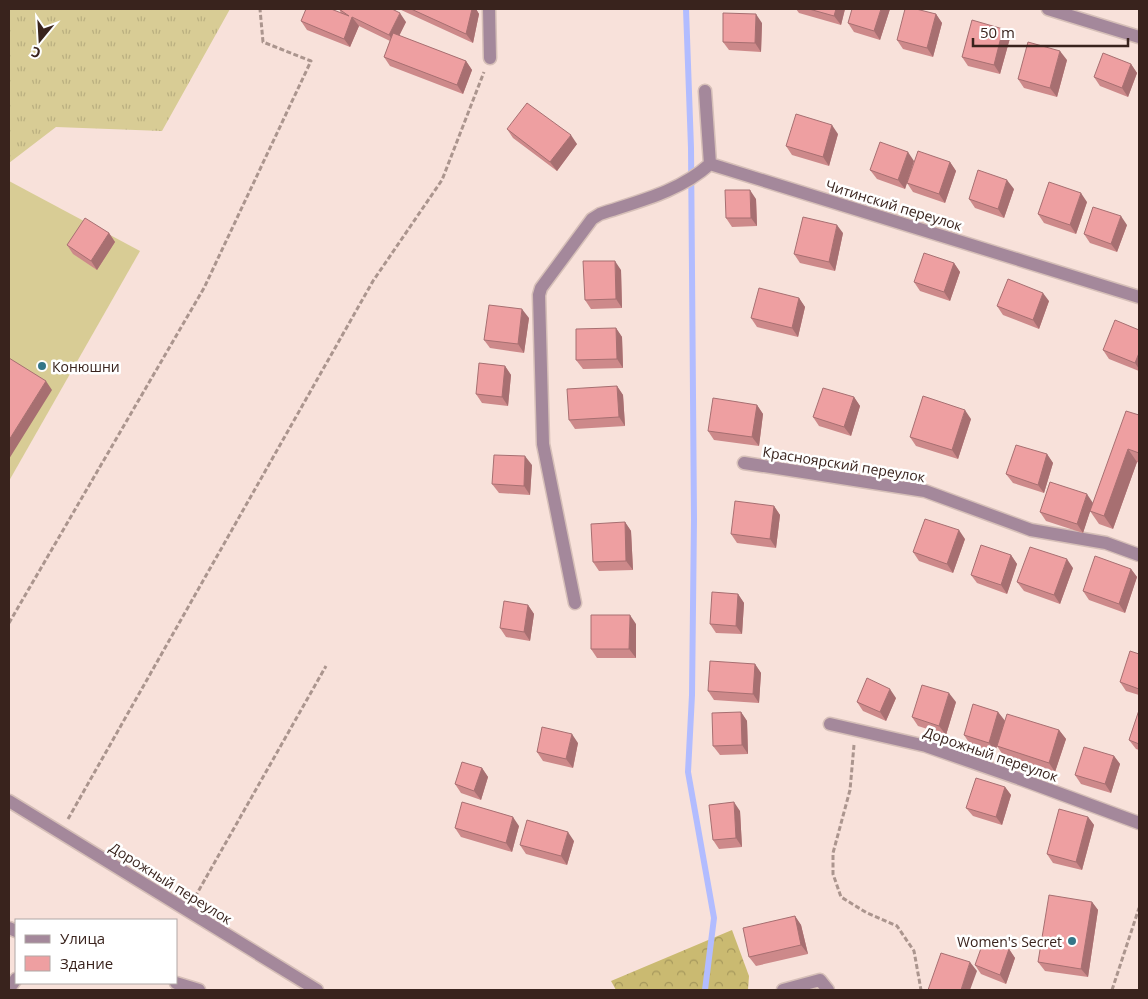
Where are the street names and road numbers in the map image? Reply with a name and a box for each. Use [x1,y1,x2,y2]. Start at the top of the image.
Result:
street label: Читинский переулок [823,175,965,235]
street label: Красноярский переулок [761,442,927,486]
street label: Дорожный переулок [921,722,1062,786]
street label: Дорожный переулок [106,838,237,929]

